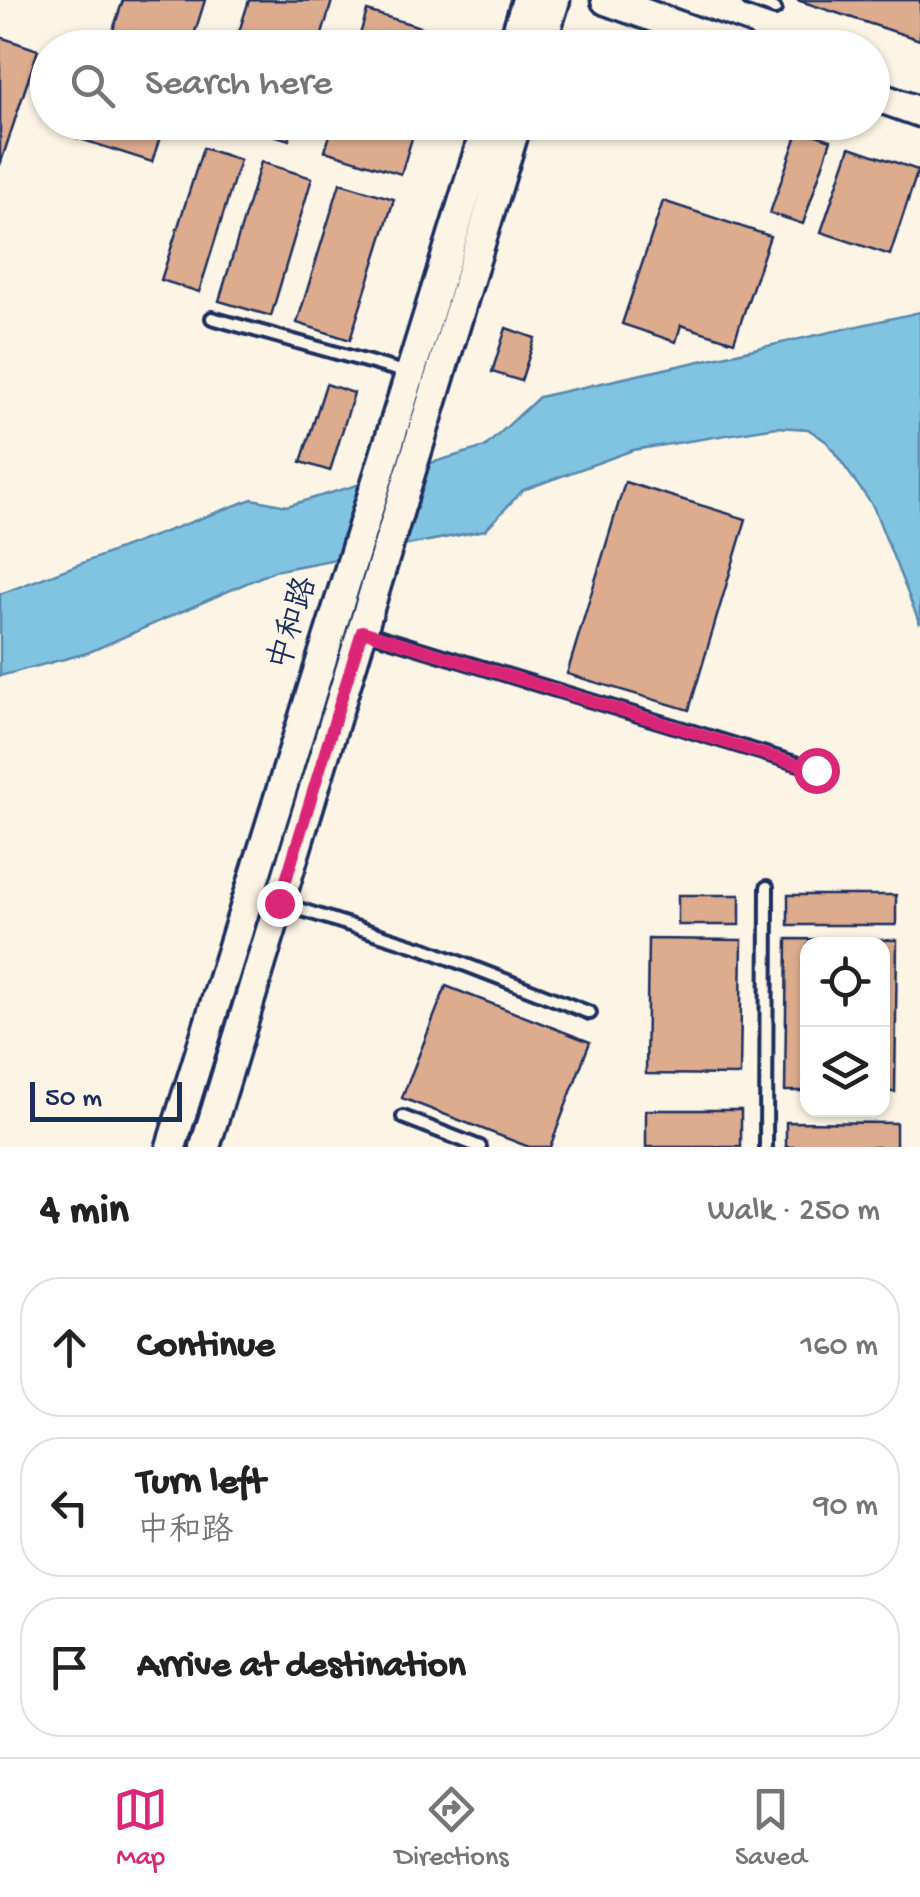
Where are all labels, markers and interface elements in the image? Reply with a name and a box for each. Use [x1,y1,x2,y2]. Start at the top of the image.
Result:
search box [30,30,890,140]
icon: search [65,58,120,113]
text: Search here [145,63,332,107]
street label: 中和路 [261,572,327,675]
route start [794,748,840,794]
route end [257,881,303,927]
map controls [800,937,890,1117]
button: locate [800,937,890,1027]
button: layers [800,1027,890,1117]
scale bar [30,1077,182,1122]
text: 50 m [45,1083,102,1116]
text: 4 min [40,1188,129,1237]
text: Walk · 250 m [708,1193,880,1231]
icon: ahead [42,1320,97,1375]
text: Continue [137,1325,275,1369]
text: 160 m [800,1328,878,1366]
text: Turn left [137,1462,265,1506]
icon: left [42,1480,97,1535]
text: 90 m [814,1488,878,1526]
text: 中和路 [137,1514,233,1552]
icon: arrive [42,1640,97,1695]
text: Arrive at destination [137,1645,466,1689]
tab: Map [113,1782,168,1875]
tab: Directions [395,1782,509,1875]
tab: Saved [735,1782,807,1875]

